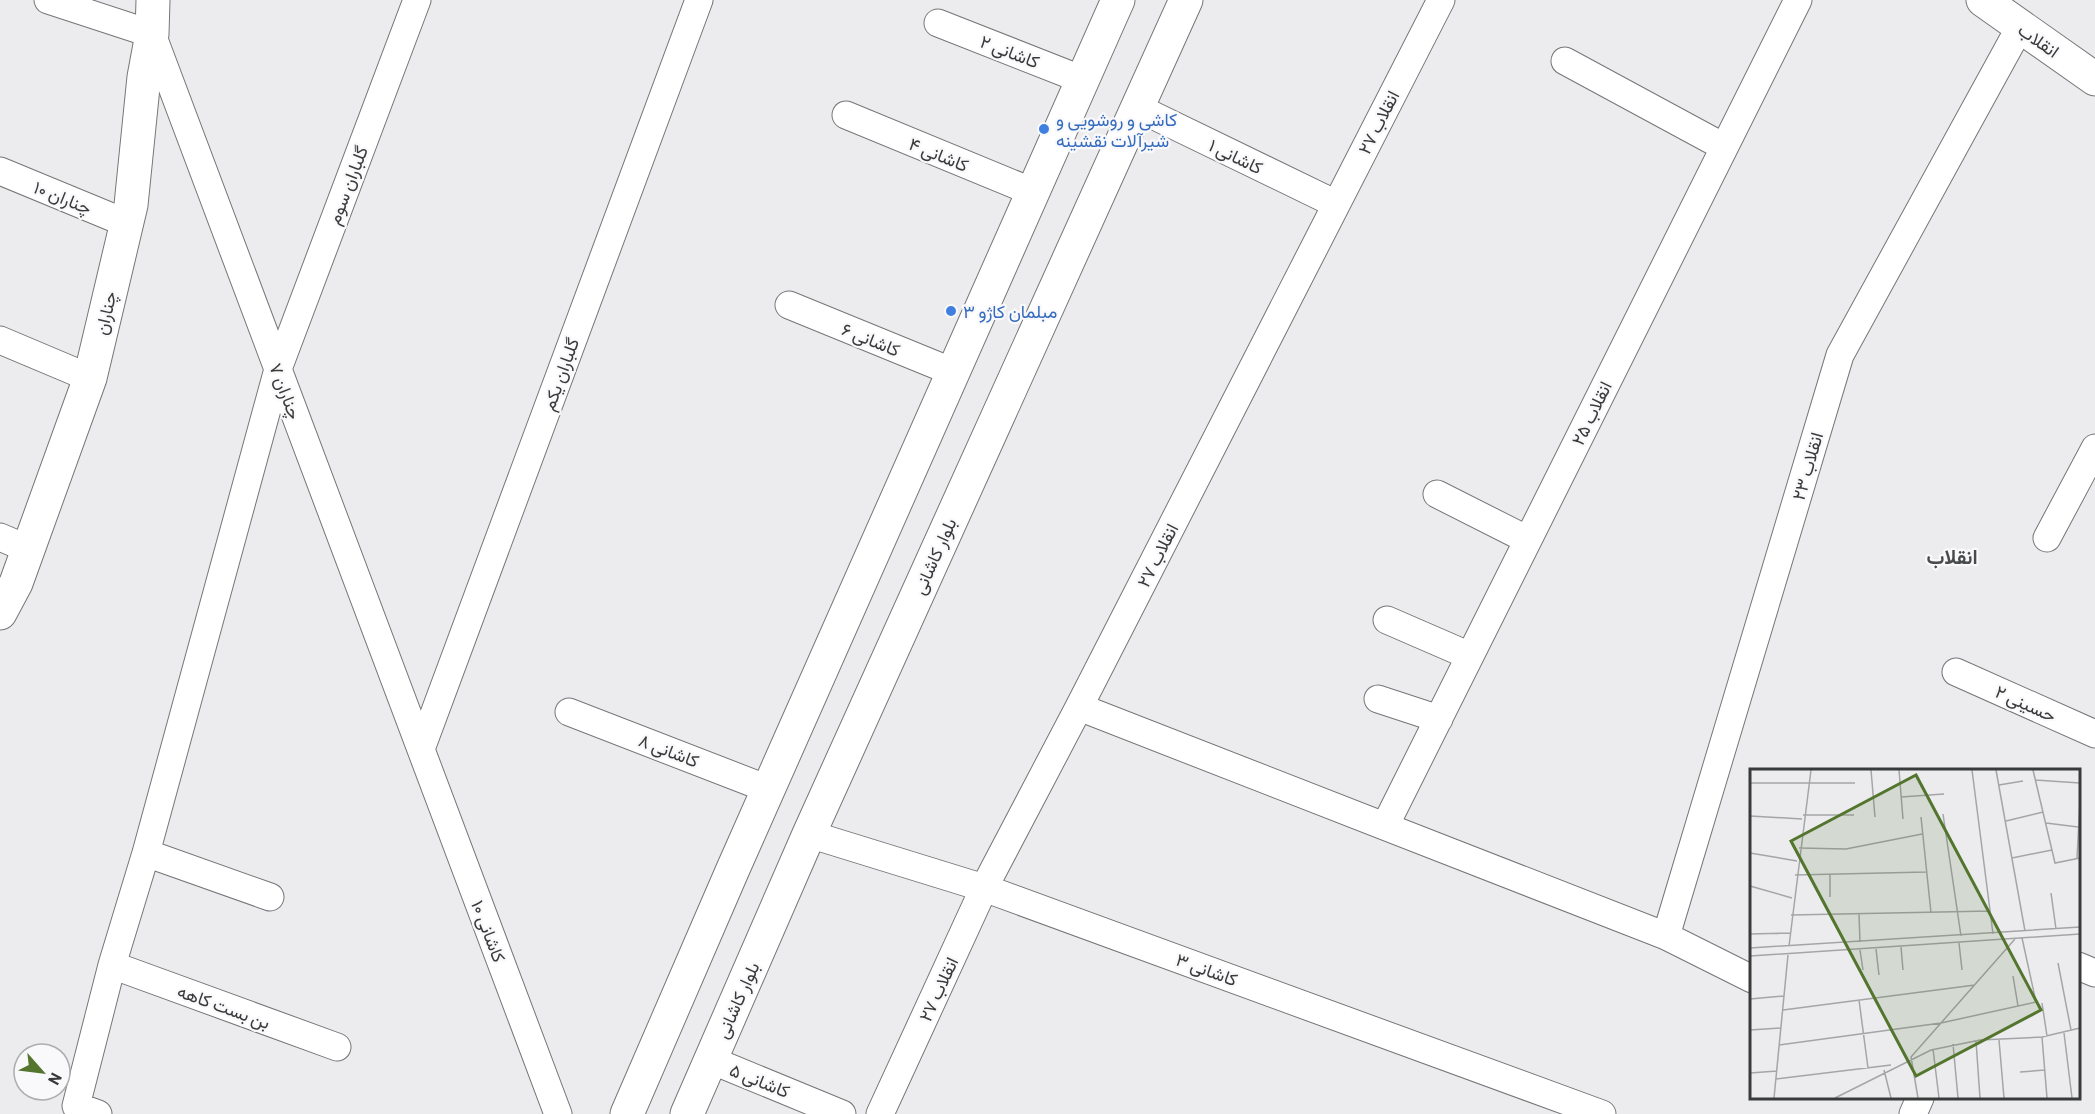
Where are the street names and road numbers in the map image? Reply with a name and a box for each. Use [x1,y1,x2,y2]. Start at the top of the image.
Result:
street label: انقلاب [2014,18,2064,62]
street label: ۲ کاشانی [977,30,1043,73]
street label: انقلاب ۲۷ [1353,86,1403,158]
street label: ۴ کاشانی [906,132,972,177]
street label: ۱ کاشانی [1205,134,1267,179]
street label: گلباران سوم [322,143,374,228]
street label: چناران ۱۰ [30,175,95,220]
street label: چناران [89,289,123,337]
street label: ۶ کاشانی [838,317,903,362]
street label: گلباران یکم [537,335,585,414]
street label: چناران ۷ [263,360,307,423]
street label: انقلاب ۲۵ [1566,377,1616,449]
street label: انقلاب ۲۳ [1787,429,1827,503]
street label: بلوار کاشانی [907,514,962,598]
street label: انقلاب ۲۷ [1132,519,1182,591]
street label: حسینی ۲ [1992,680,2060,727]
street label: ۸ کاشانی [635,729,702,772]
street label: ۱۰ کاشانی [466,897,511,966]
street label: ۳ کاشانی [1173,948,1241,991]
street label: انقلاب ۲۷ [914,953,962,1025]
street label: بلوار کاشانی [710,958,765,1042]
street label: بن بست کاهه [174,979,273,1034]
street label: ۵ کاشانی [726,1058,793,1103]

